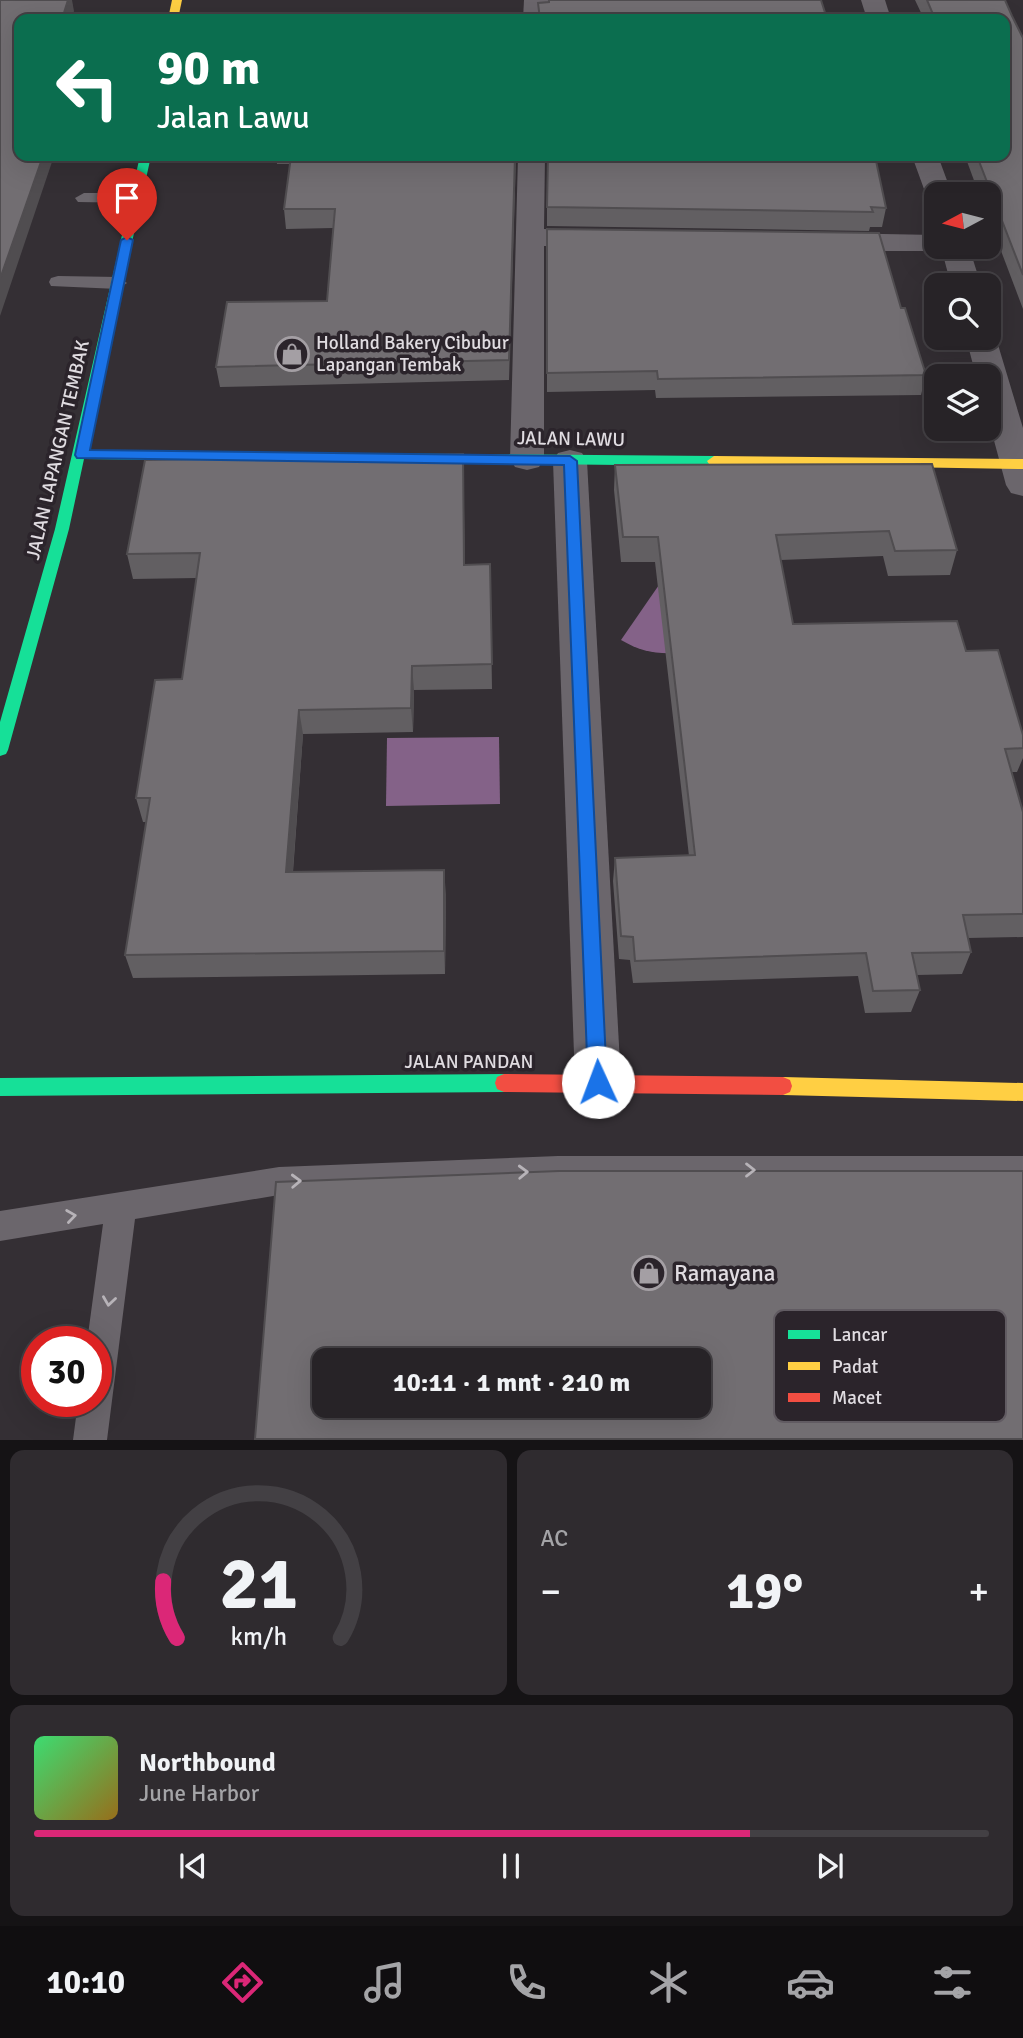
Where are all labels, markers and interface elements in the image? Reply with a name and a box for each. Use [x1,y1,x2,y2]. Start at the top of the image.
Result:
text: 90 m [157,38,260,98]
icon: left [42,42,133,133]
text: Jalan Lawu [157,98,310,137]
pin [97,168,157,240]
icon: arrive [108,179,146,217]
north arrow [924,182,1001,259]
map controls [924,182,1001,441]
button: search [924,273,1001,350]
place label: Holland Bakery Cibubur Lapangan Tembak [316,331,509,377]
shop icon: Holland Bakery Cibubur Lapangan Tembak [273,335,311,373]
street label: JALAN LAPANGAN TEMBAK [21,337,95,562]
button: layers [924,364,1001,441]
street label: JALAN LAWU [517,426,625,452]
position arrow [561,1045,635,1119]
street label: JALAN PANDAN [405,1050,533,1074]
one-way arrow [746,1162,756,1178]
one-way arrow [518,1164,529,1179]
one-way arrow [290,1173,301,1188]
one-way arrow [65,1209,77,1224]
shop icon: Ramayana [630,1254,668,1292]
place label: Ramayana [674,1259,775,1288]
one-way arrow [101,1295,116,1306]
legend [774,1310,1006,1422]
text: Lancar [832,1323,887,1347]
speed limit sign: 30 [21,1326,112,1417]
text: Padat [832,1355,878,1379]
text: 10:11 · 1 mnt · 210 m [393,1367,630,1399]
text: Macet [832,1386,882,1410]
text: AC [541,1524,568,1553]
text: 21 [219,1541,298,1630]
text: 19° [726,1559,803,1623]
text: − [541,1568,561,1615]
text: + [968,1568,989,1615]
text: km/h [230,1621,287,1652]
text: Northbound [139,1747,276,1779]
text: June Harbor [139,1779,259,1808]
icon: previous [174,1847,212,1885]
icon: pause [492,1847,530,1885]
icon: next [811,1847,849,1885]
icon: directions [218,1958,267,2007]
icon: music [360,1958,409,2007]
icon: phone [502,1958,551,2007]
icon: climate [644,1958,693,2007]
icon: car [786,1958,835,2007]
icon: filters [928,1958,977,2007]
text: 10:10 [46,1963,125,2002]

